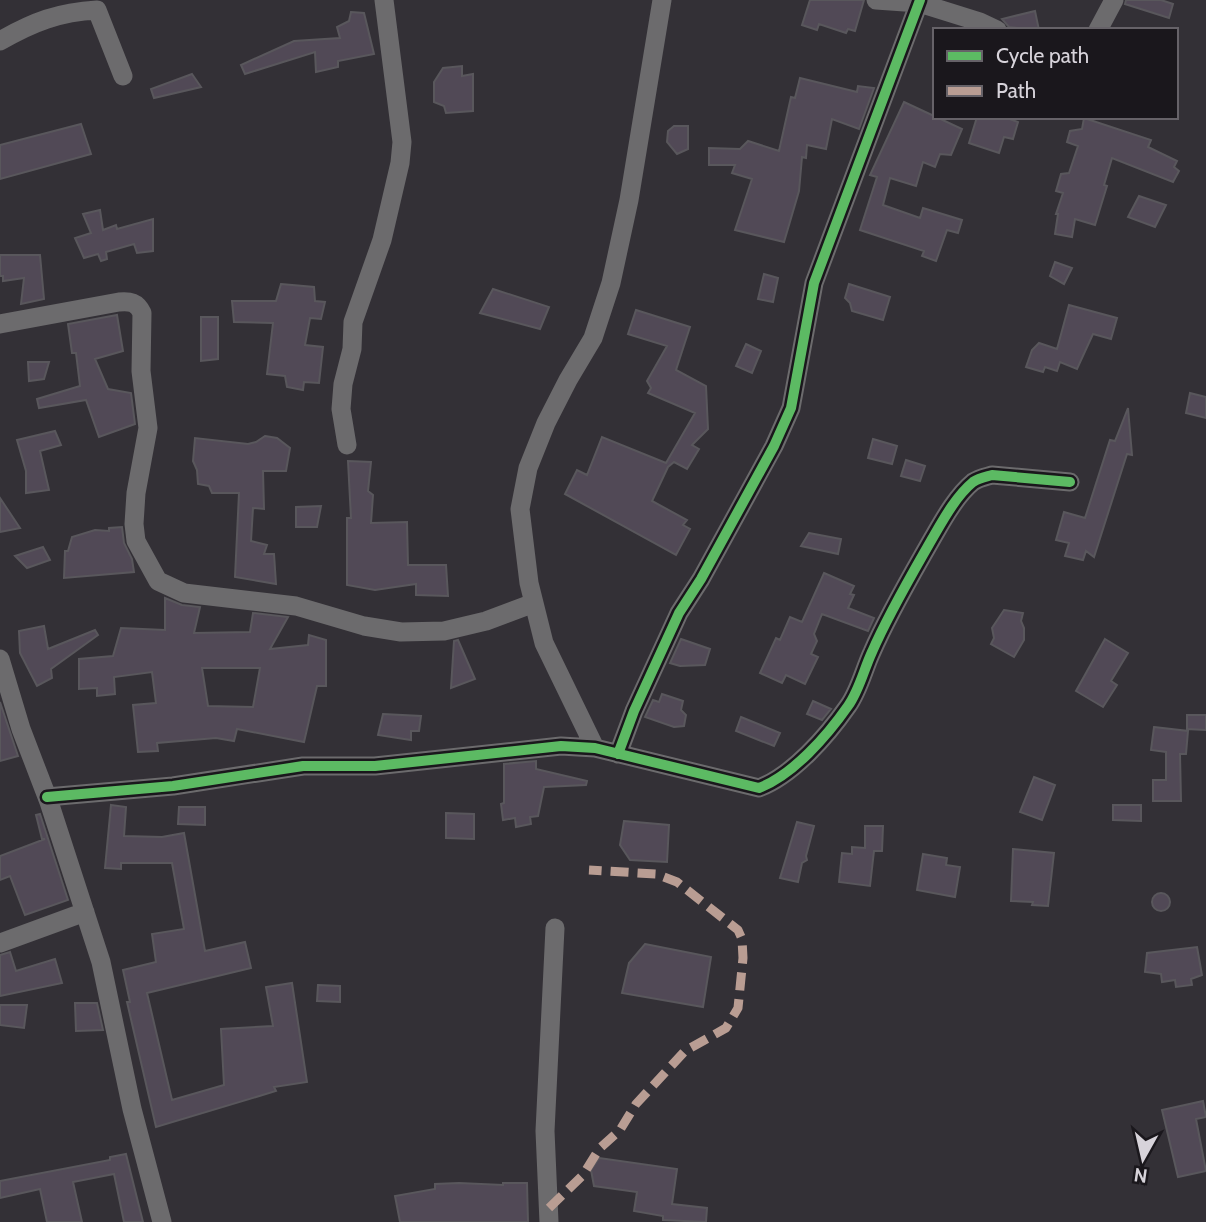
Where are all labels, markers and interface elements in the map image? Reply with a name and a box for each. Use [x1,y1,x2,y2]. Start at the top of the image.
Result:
legend [933,28,1178,119]
text: Cycle path [996,43,1089,68]
text: Path [996,78,1036,103]
north arrow [1108,1124,1178,1194]
text: N [1132,1163,1149,1188]

